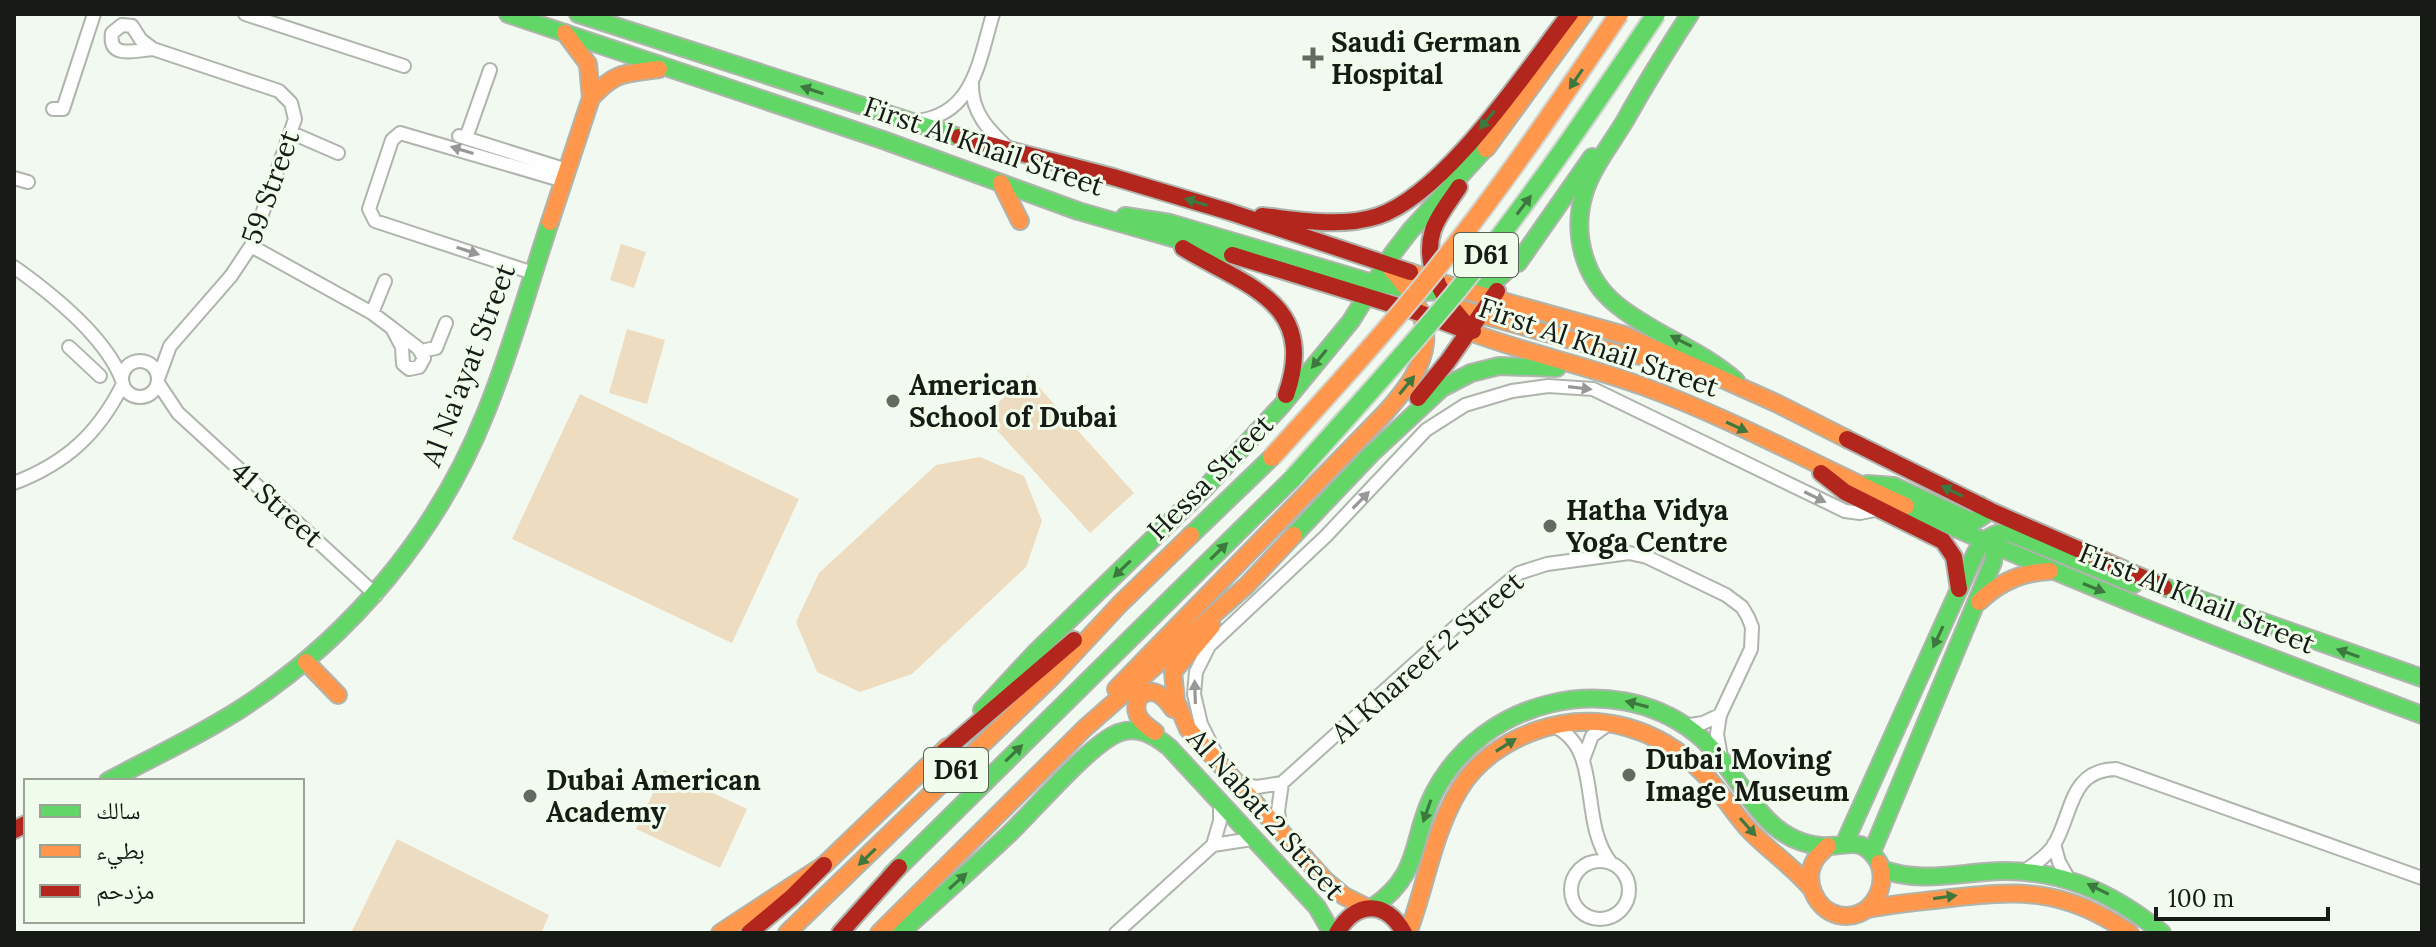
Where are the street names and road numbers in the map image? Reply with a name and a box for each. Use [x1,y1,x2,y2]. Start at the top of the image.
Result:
street label: First Al Khail Street [859,88,1109,204]
street label: 59 Street [233,125,307,249]
road number: D61 [1454,233,1518,277]
street label: Al Na'ayat Street [412,258,523,472]
street label: First Al Khail Street [1474,289,1724,405]
street label: Hessa Street [1139,406,1281,548]
street label: 41 Street [223,453,331,555]
street label: First Al Khail Street [2074,534,2320,662]
street label: Al Khareef 2 Street [1323,563,1531,751]
street label: Al Nabat 2 Street [1179,720,1353,907]
road number: D61 [924,748,988,792]

